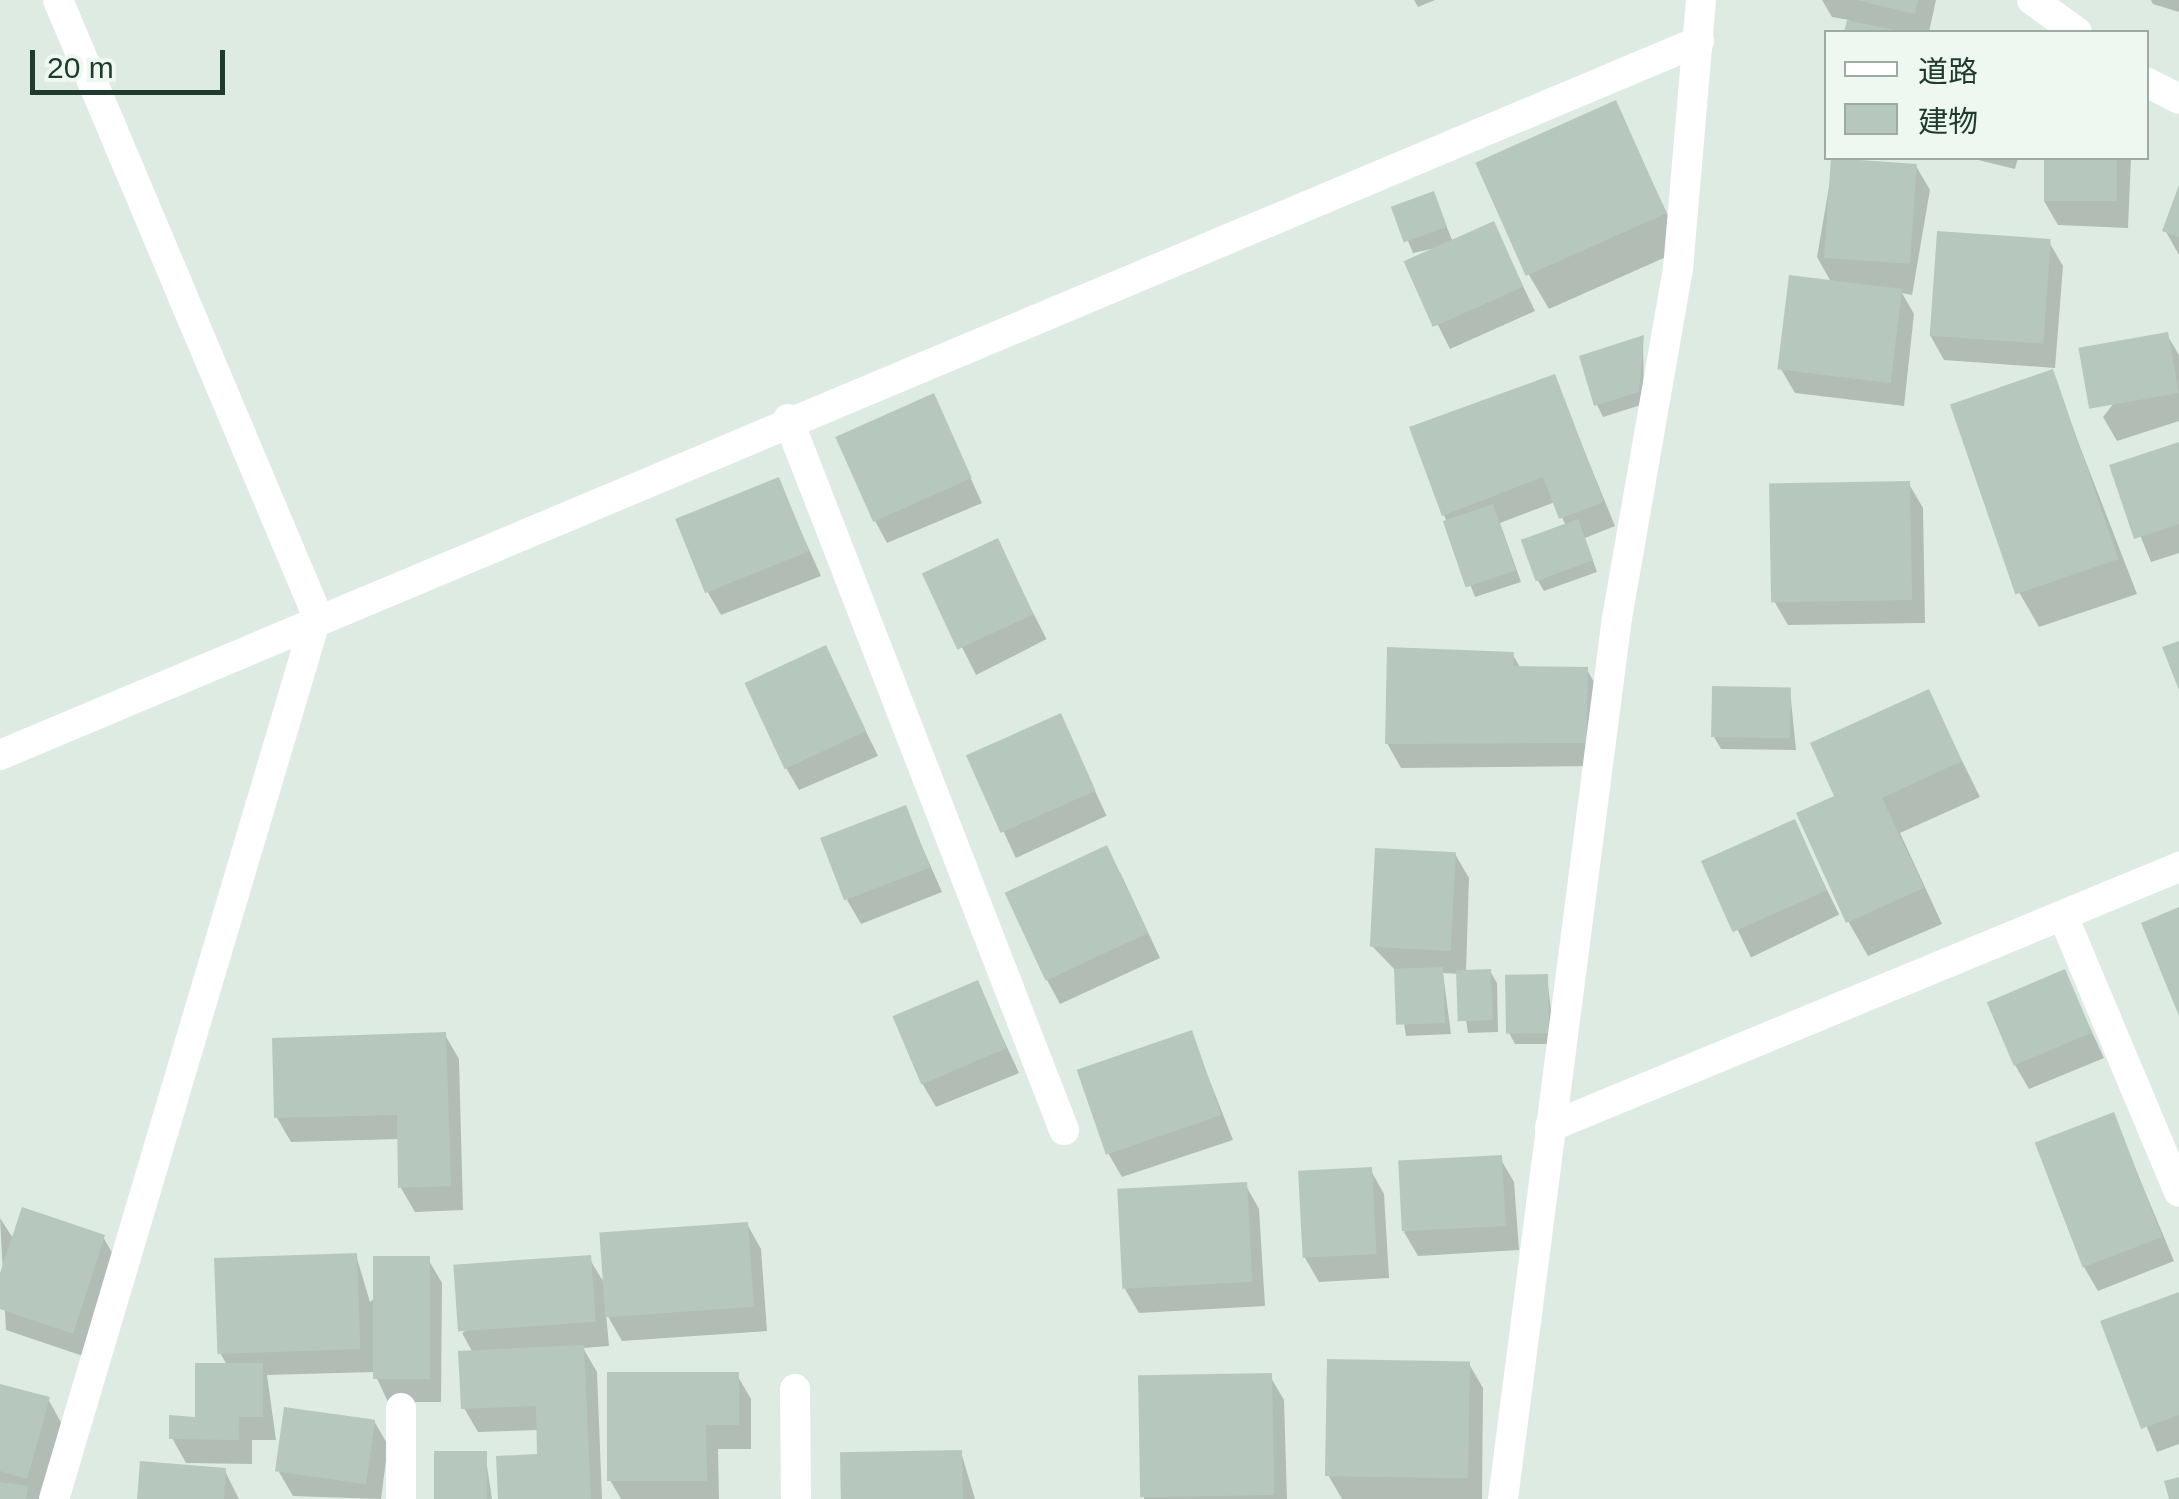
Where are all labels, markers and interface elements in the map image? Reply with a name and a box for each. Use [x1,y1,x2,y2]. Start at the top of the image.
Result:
scale bar [35,30,230,92]
legend [1824,30,2149,160]
text: 20 m [47,51,114,84]
text: 道路 [1918,55,1978,88]
text: 建物 [1918,105,1978,138]

